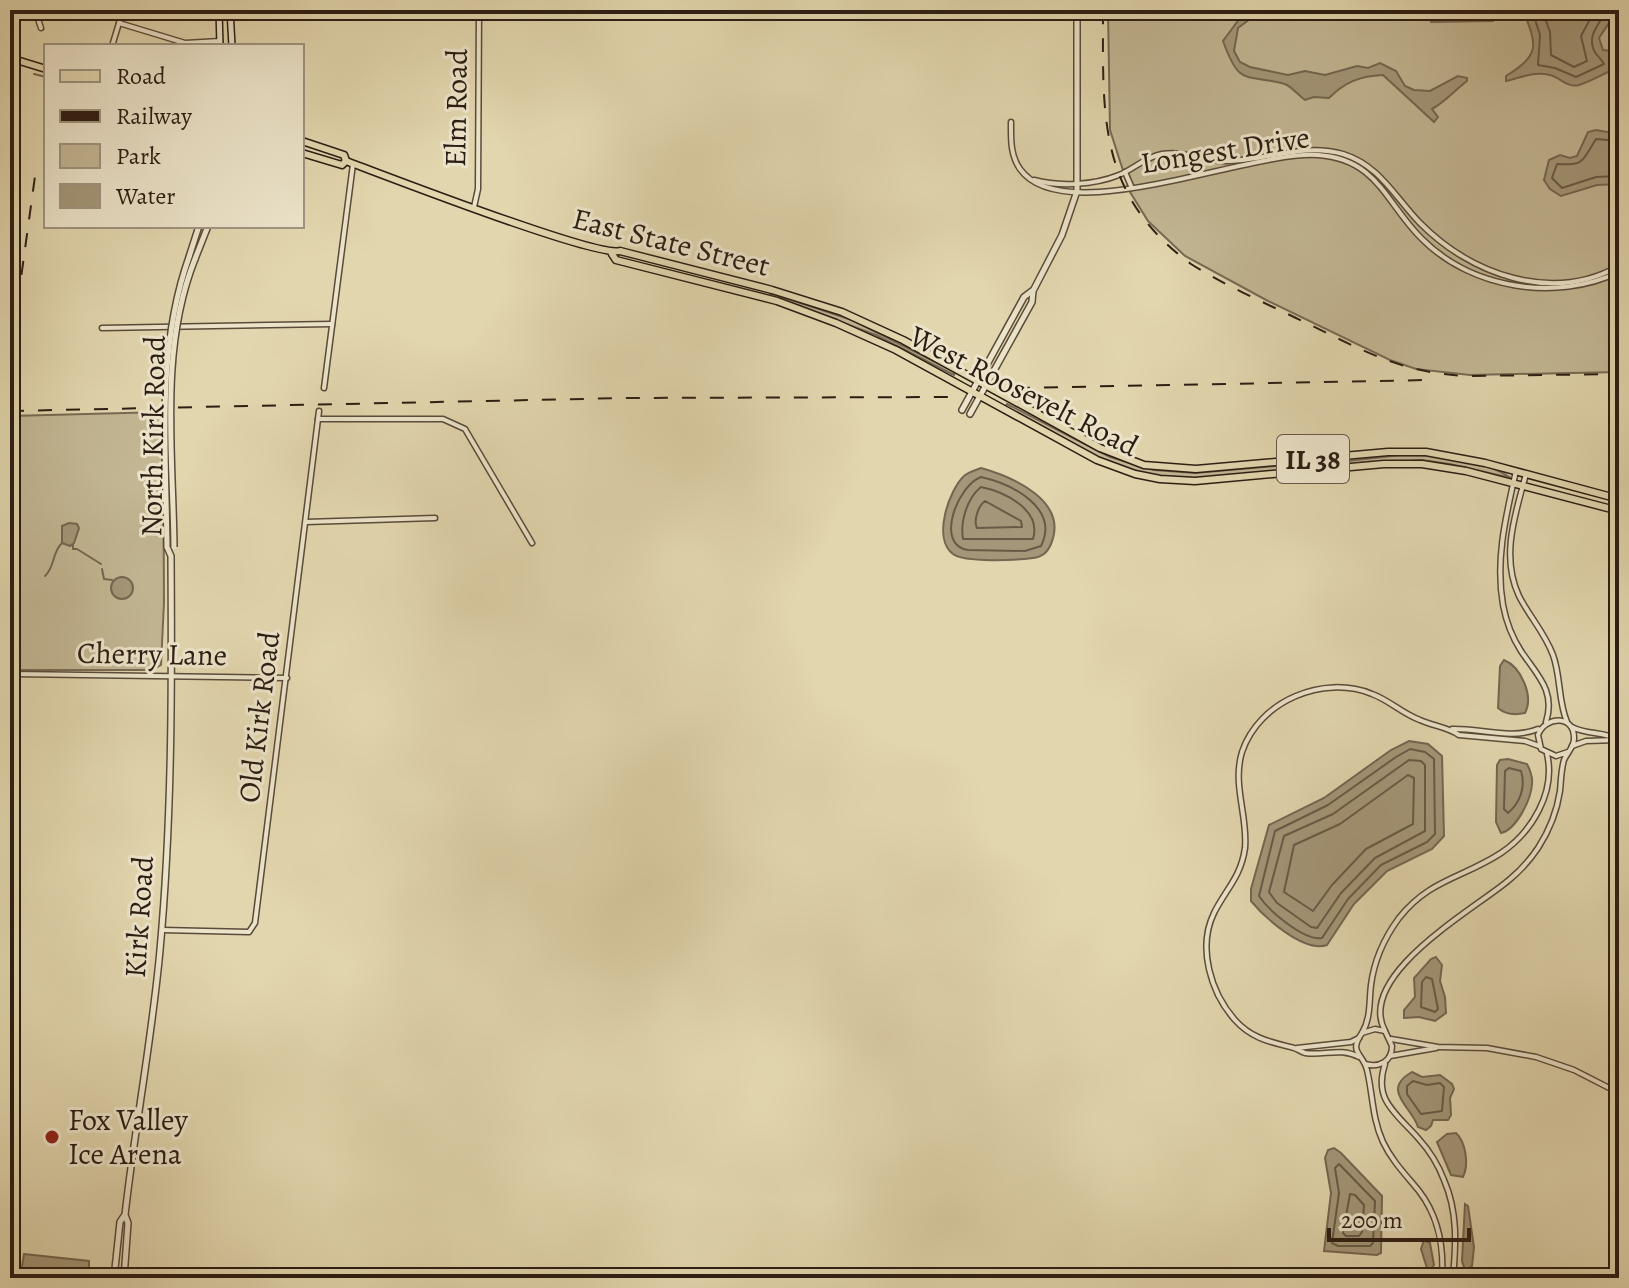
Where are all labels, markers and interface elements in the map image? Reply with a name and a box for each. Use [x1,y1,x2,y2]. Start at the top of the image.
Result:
legend [44,44,304,228]
street label: Elm Road [435,48,477,168]
text: Road [116,60,166,92]
text: Railway [116,100,192,132]
street label: Longest Drive [1138,117,1312,183]
text: Park [116,140,161,172]
text: Water [115,180,176,212]
street label: East State Street [568,198,774,286]
street label: West Roosevelt Road [902,316,1146,466]
street label: North Kirk Road [131,334,175,537]
road number: IL 38 [1277,435,1349,483]
street label: Old Kirk Road [229,628,289,805]
street label: Cherry Lane [77,633,227,675]
street label: Kirk Road [115,854,163,979]
place label: Fox Valley Ice Arena [68,1100,188,1174]
marker: Fox Valley Ice Arena [43,1128,61,1146]
scale bar [1329,1192,1469,1242]
text: 200 m [1341,1204,1403,1236]

